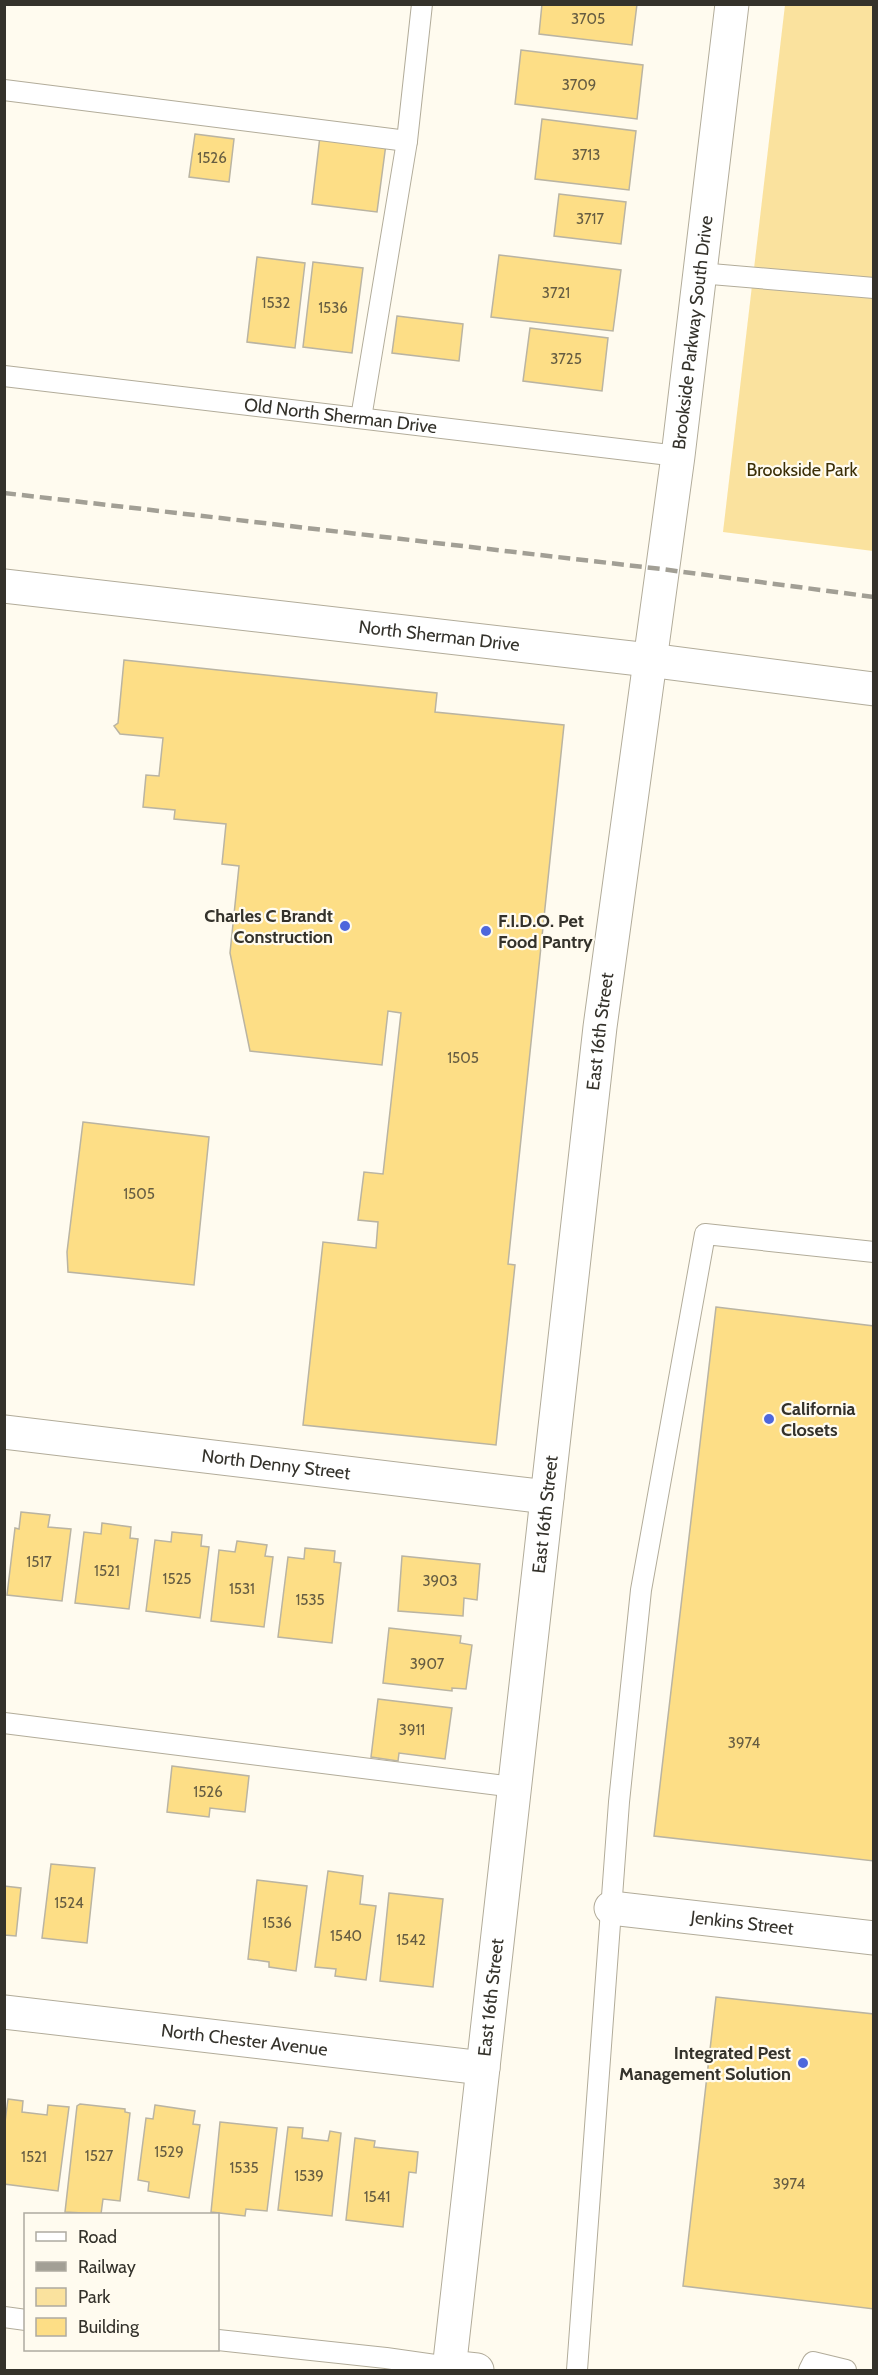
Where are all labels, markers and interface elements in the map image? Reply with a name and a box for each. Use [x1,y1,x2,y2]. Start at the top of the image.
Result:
house number: 3705 [571,10,605,28]
house number: 3709 [562,76,596,94]
house number: 3713 [572,146,600,164]
house number: 1526 [197,149,227,167]
house number: 3717 [576,210,604,228]
street label: Brookside Parkway South Drive [668,214,718,451]
house number: 3721 [542,284,570,302]
house number: 1532 [262,294,291,312]
house number: 1536 [318,299,348,317]
house number: 3725 [550,350,582,368]
street label: Old North Sherman Drive [243,394,438,438]
park label: Brookside Park [747,459,858,481]
street label: North Sherman Drive [357,616,521,656]
place label: Charles C Brandt Construction [204,905,333,948]
place label: F.I.D.O. Pet Food Pantry [498,910,593,953]
marker: Charles C Brandt Construction [338,919,352,933]
marker: F.I.D.O. Pet Food Pantry [479,924,493,938]
street label: East 16th Street [582,971,618,1092]
house number: 1505 [447,1049,479,1067]
house number: 1505 [123,1185,155,1203]
place label: California Closets [781,1398,855,1441]
marker: California Closets [762,1412,776,1426]
street label: North Denny Street [201,1445,352,1484]
street label: East 16th Street [528,1454,563,1575]
house number: 1517 [26,1553,52,1571]
house number: 1521 [94,1562,120,1580]
house number: 1525 [163,1570,191,1588]
house number: 3903 [422,1572,458,1590]
house number: 1531 [229,1580,255,1598]
house number: 1535 [295,1591,325,1609]
house number: 3907 [410,1655,445,1673]
house number: 3911 [399,1721,425,1739]
house number: 3974 [728,1734,760,1752]
house number: 1526 [193,1783,223,1801]
house number: 1524 [54,1894,84,1912]
street label: Jenkins Street [689,1906,795,1940]
house number: 1536 [262,1914,292,1932]
house number: 1540 [330,1927,362,1945]
house number: 1542 [396,1931,426,1949]
street label: East 16th Street [473,1937,508,2057]
street label: North Chester Avenue [160,2019,329,2061]
place label: Integrated Pest Management Solution [619,2042,791,2085]
marker: Integrated Pest Management Solution [796,2056,810,2070]
house number: 1529 [154,2143,184,2161]
house number: 1527 [85,2147,114,2165]
house number: 1521 [21,2148,47,2166]
house number: 1535 [229,2159,259,2177]
house number: 1539 [294,2167,324,2185]
house number: 3974 [773,2175,805,2193]
house number: 1541 [364,2188,390,2206]
legend [24,2213,219,2351]
text: Road [78,2226,117,2248]
text: Railway [78,2256,136,2278]
text: Park [78,2286,111,2308]
text: Building [78,2316,140,2338]

